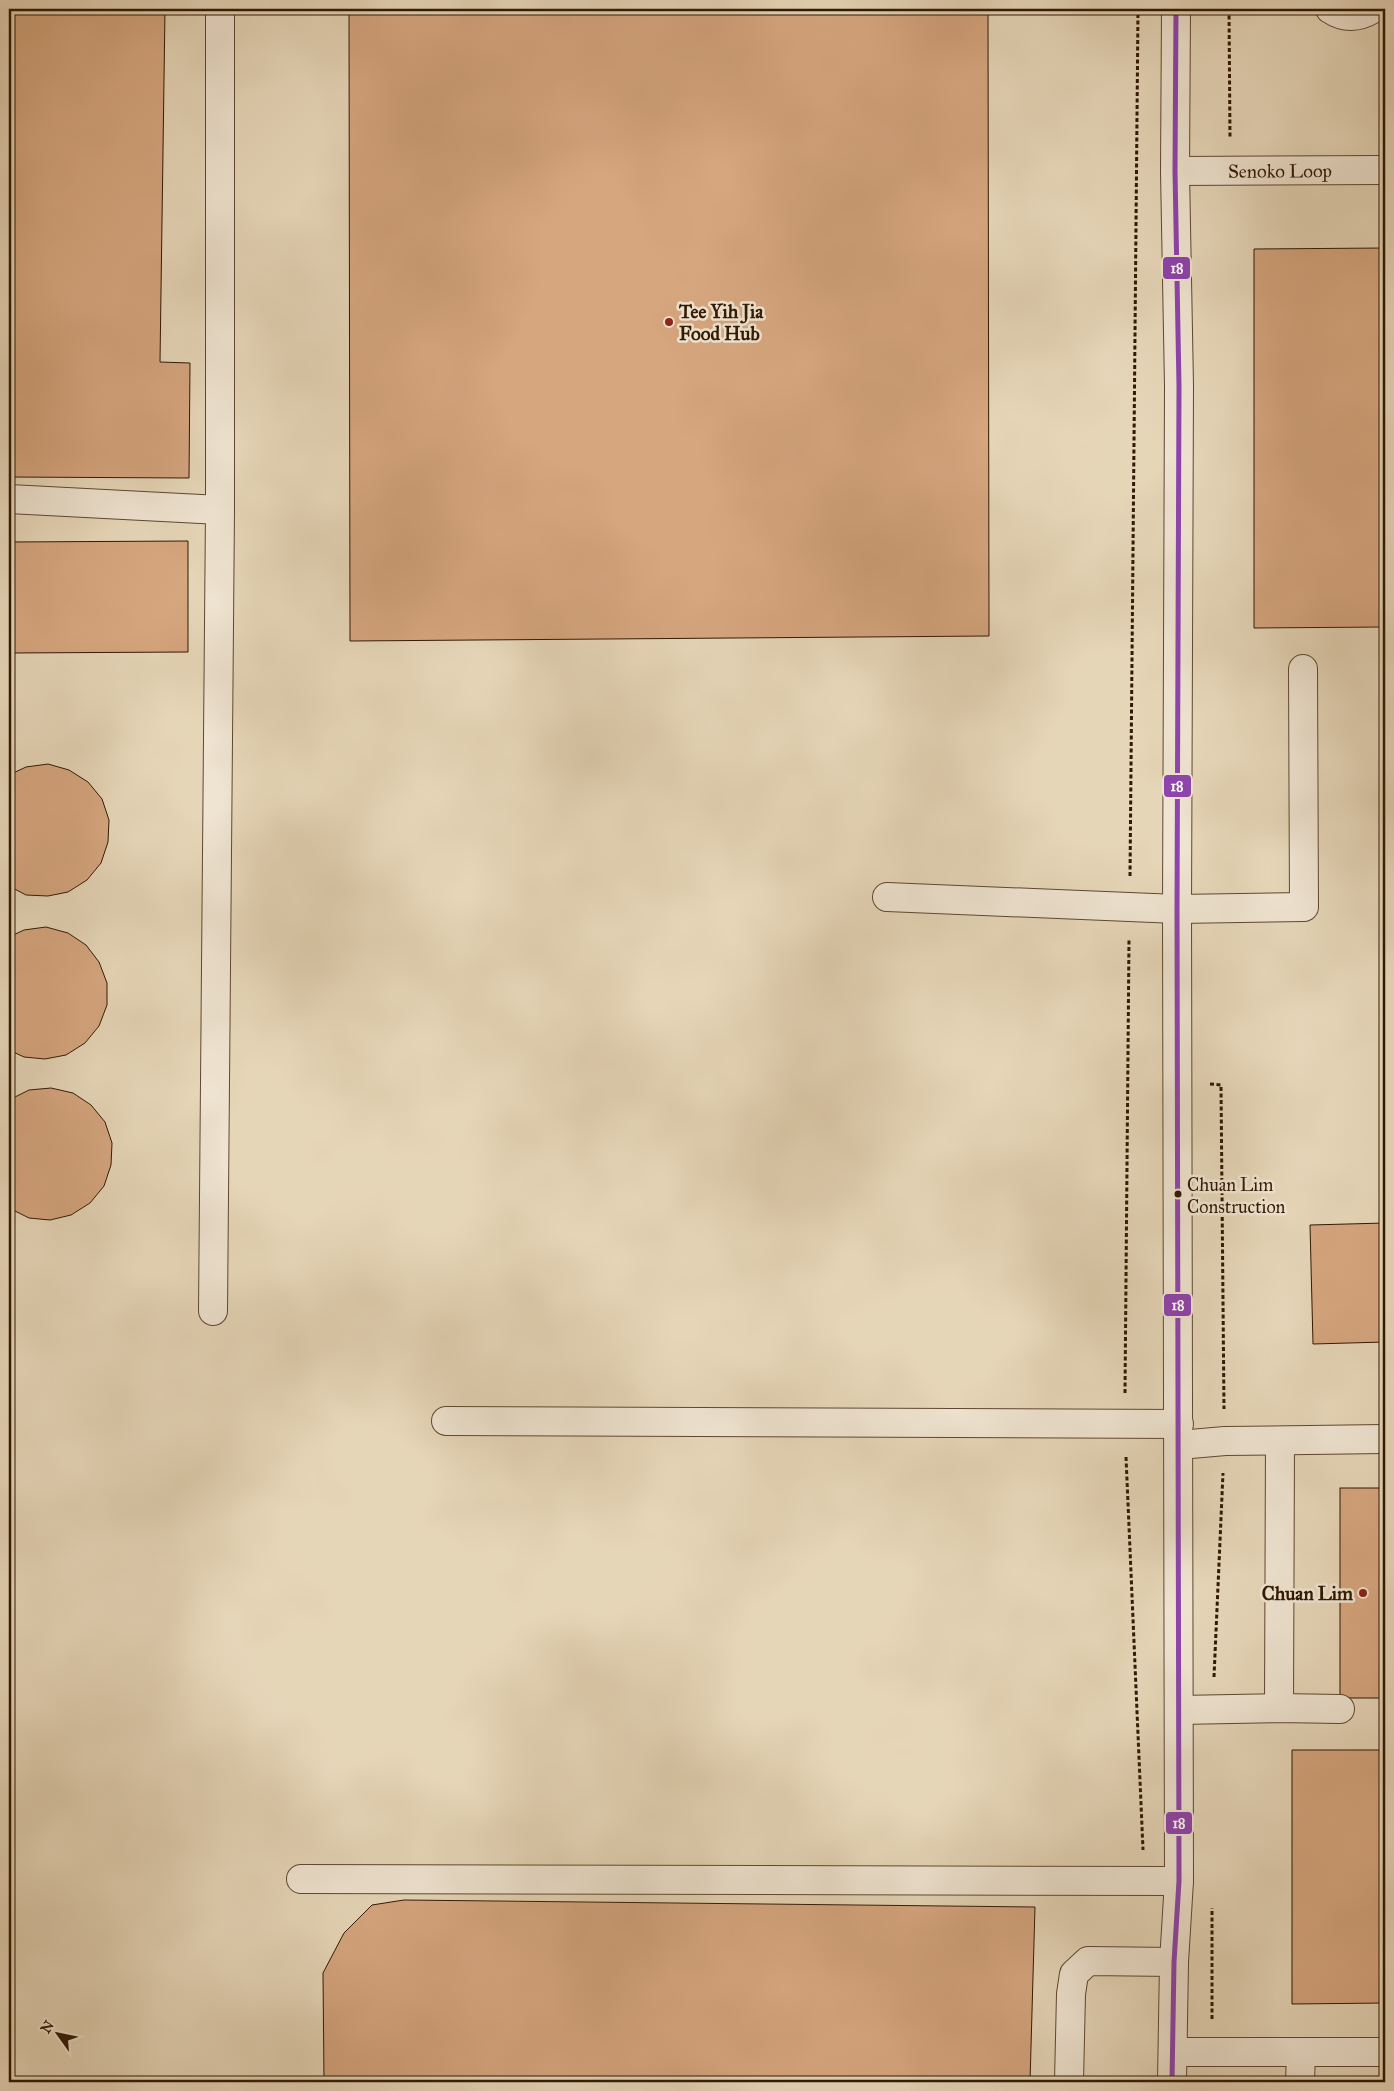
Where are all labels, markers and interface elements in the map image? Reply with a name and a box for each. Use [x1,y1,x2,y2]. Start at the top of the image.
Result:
street label: Senoko Loop [1228,159,1332,183]
line badge: 18 [1162,256,1191,280]
text: 18 [1171,260,1183,277]
place label: Tee Yih Jia Food Hub [678,300,764,345]
marker: Tee Yih Jia Food Hub [663,316,675,328]
line badge: 18 [1163,774,1192,798]
text: 18 [1171,778,1183,795]
place label: Chuan Lim Construction [1187,1174,1286,1218]
marker: Chuan Lim Construction [1173,1189,1183,1199]
line badge: 18 [1163,1293,1192,1317]
text: 18 [1172,1297,1184,1314]
place label: Chuan Lim [1262,1582,1353,1605]
marker: Chuan Lim [1357,1587,1369,1599]
line badge: 18 [1165,1811,1193,1835]
text: 18 [1173,1815,1185,1832]
north arrow [32,2008,82,2058]
text: N [37,2017,58,2037]

